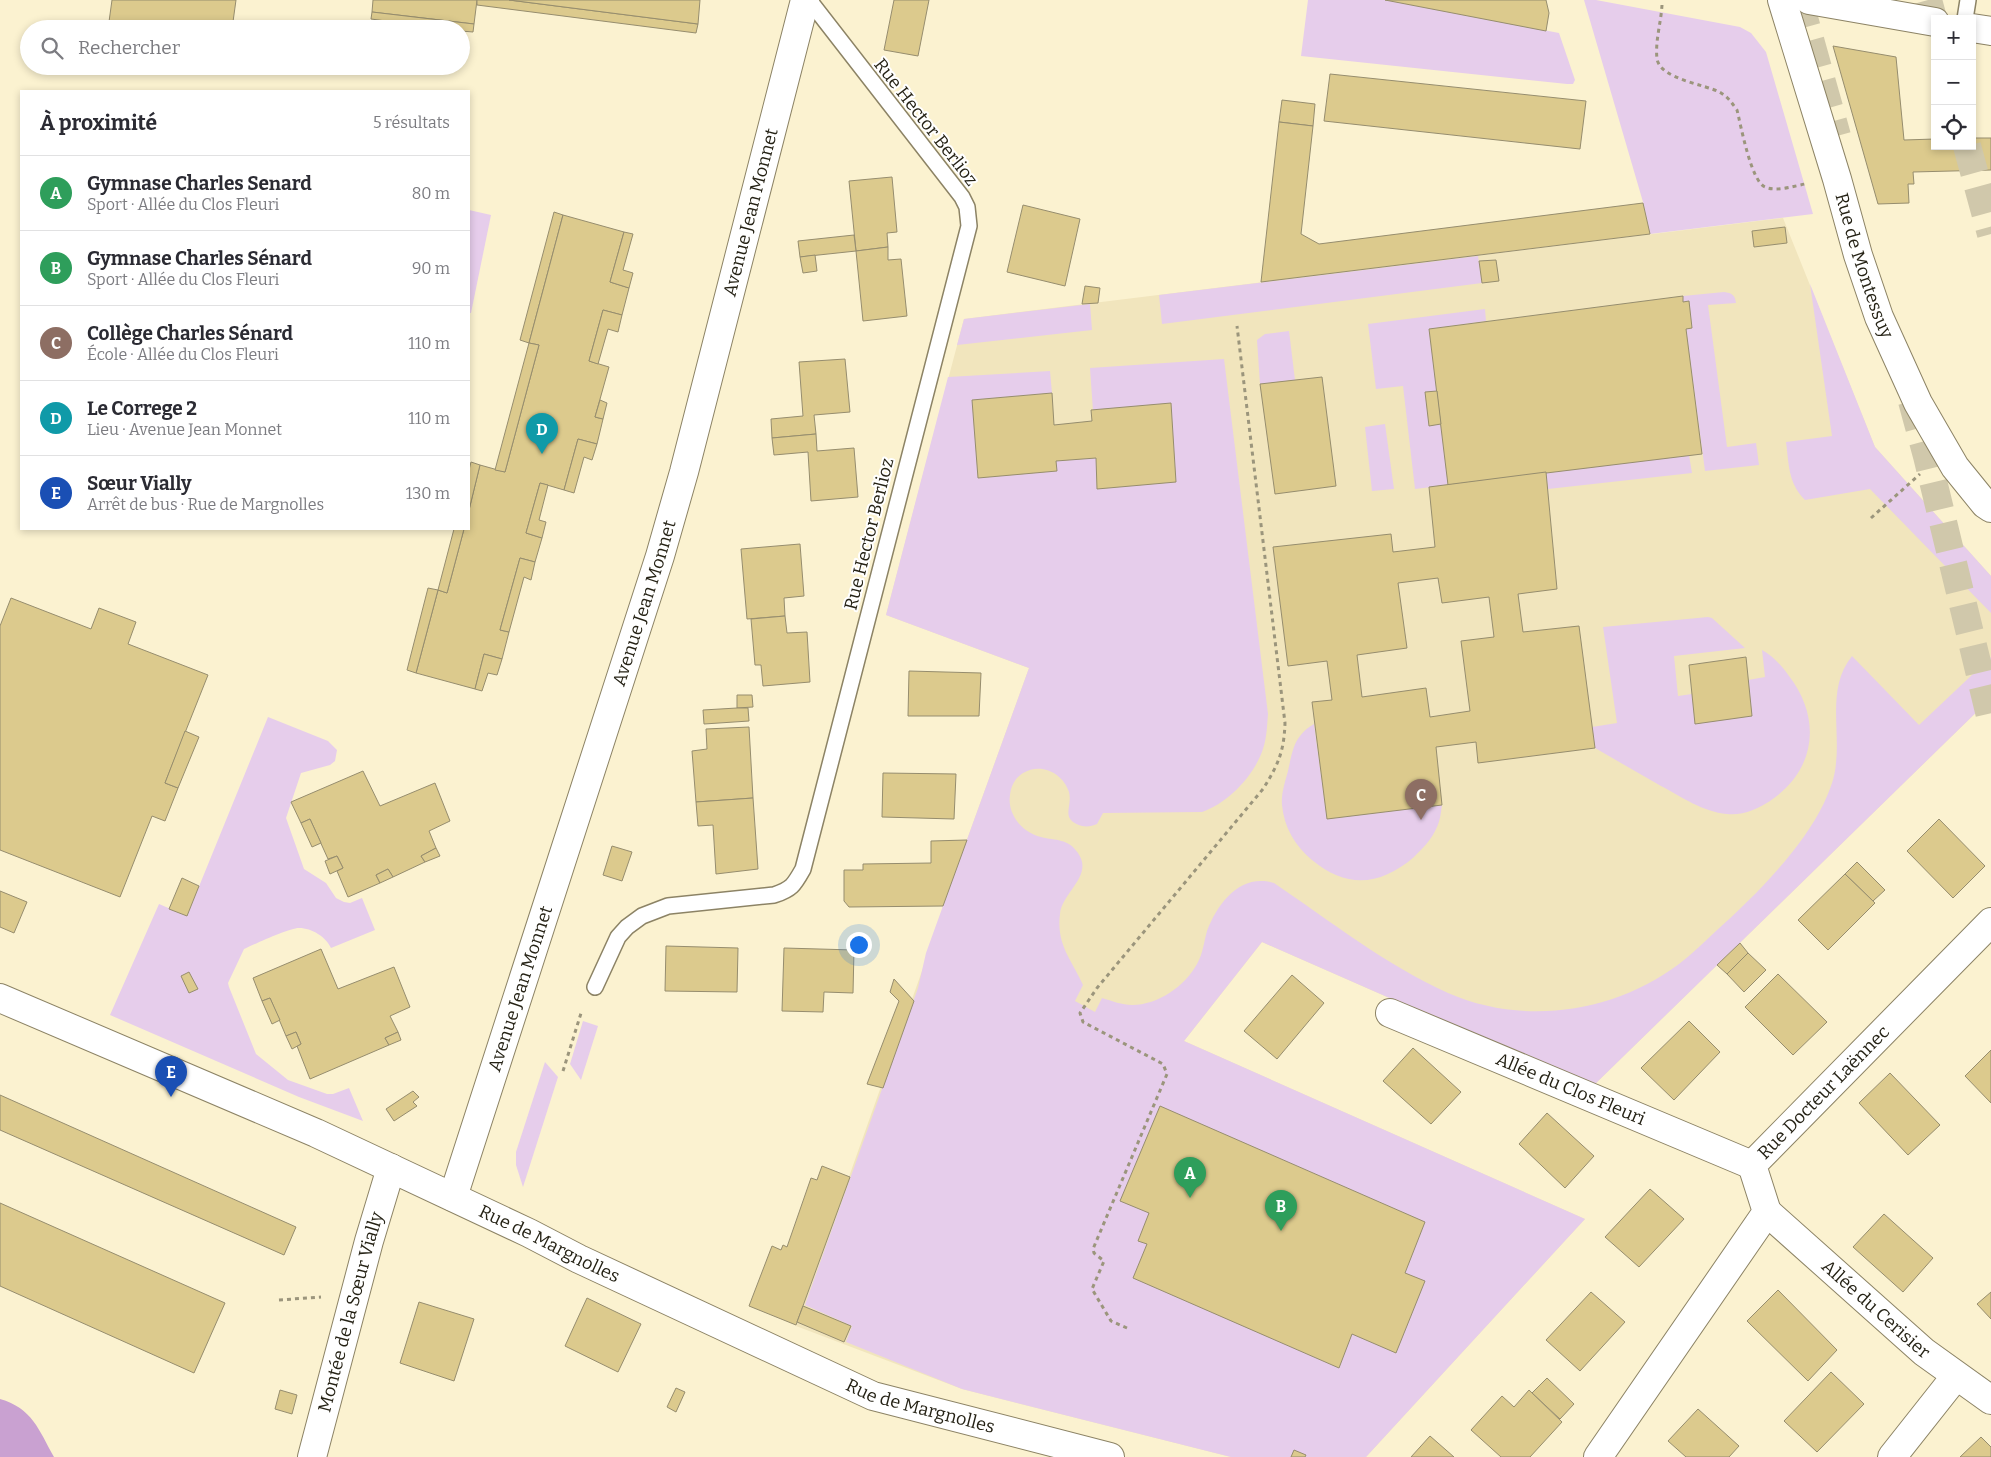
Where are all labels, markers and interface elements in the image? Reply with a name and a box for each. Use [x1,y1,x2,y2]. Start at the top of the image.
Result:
map controls [1931,15,1976,150]
button: + [1931,15,1976,60]
search box [20,20,470,75]
icon: search [38,34,66,62]
text: Rechercher [78,36,180,59]
street label: Rue Hector Berlioz [869,54,983,190]
button: − [1931,60,1976,105]
button: locate [1931,105,1976,150]
text: À proximité [40,110,157,136]
text: 5 résultats [373,113,450,132]
street label: Avenue Jean Monnet [718,126,783,299]
text: Gymnase Charles Senard [87,172,312,195]
text: A [50,184,62,203]
text: 80 m [412,184,450,203]
street label: Rue de Montessuy [1830,190,1898,342]
text: Sport · Allée du Clos Fleuri [87,195,279,214]
text: Gymnase Charles Sénard [87,247,312,270]
text: B [51,259,61,278]
text: 90 m [412,259,450,278]
text: Sport · Allée du Clos Fleuri [87,270,279,289]
text: Collège Charles Sénard [87,322,293,345]
text: C [51,334,61,353]
text: 110 m [408,334,450,353]
text: École · Allée du Clos Fleuri [87,345,279,364]
text: Le Correge 2 [87,397,197,420]
text: D [50,409,62,428]
text: 110 m [408,409,450,428]
pin: D [526,413,558,454]
text: Lieu · Avenue Jean Monnet [87,420,282,439]
street label: Rue Hector Berlioz [840,456,898,612]
text: Sœur Vially [87,472,192,495]
text: E [51,484,61,503]
text: 130 m [406,484,450,503]
text: Arrêt de bus · Rue de Margnolles [87,495,324,514]
street label: Avenue Jean Monnet [608,517,681,689]
pin: C [1405,779,1437,820]
street label: Avenue Jean Monnet [483,903,557,1074]
your location [846,932,872,958]
street label: Rue Docteur Laënnec [1753,1021,1894,1164]
street label: Allée du Clos Fleuri [1493,1048,1649,1130]
pin: E [155,1056,187,1097]
pin: A [1174,1157,1206,1198]
pin: B [1265,1190,1297,1231]
street label: Rue de Margnolles [476,1200,623,1287]
street label: Montée de la Sœur Vially [313,1209,388,1415]
street label: Allée du Cerisier [1817,1255,1934,1364]
street label: Rue de Margnolles [842,1374,997,1438]

